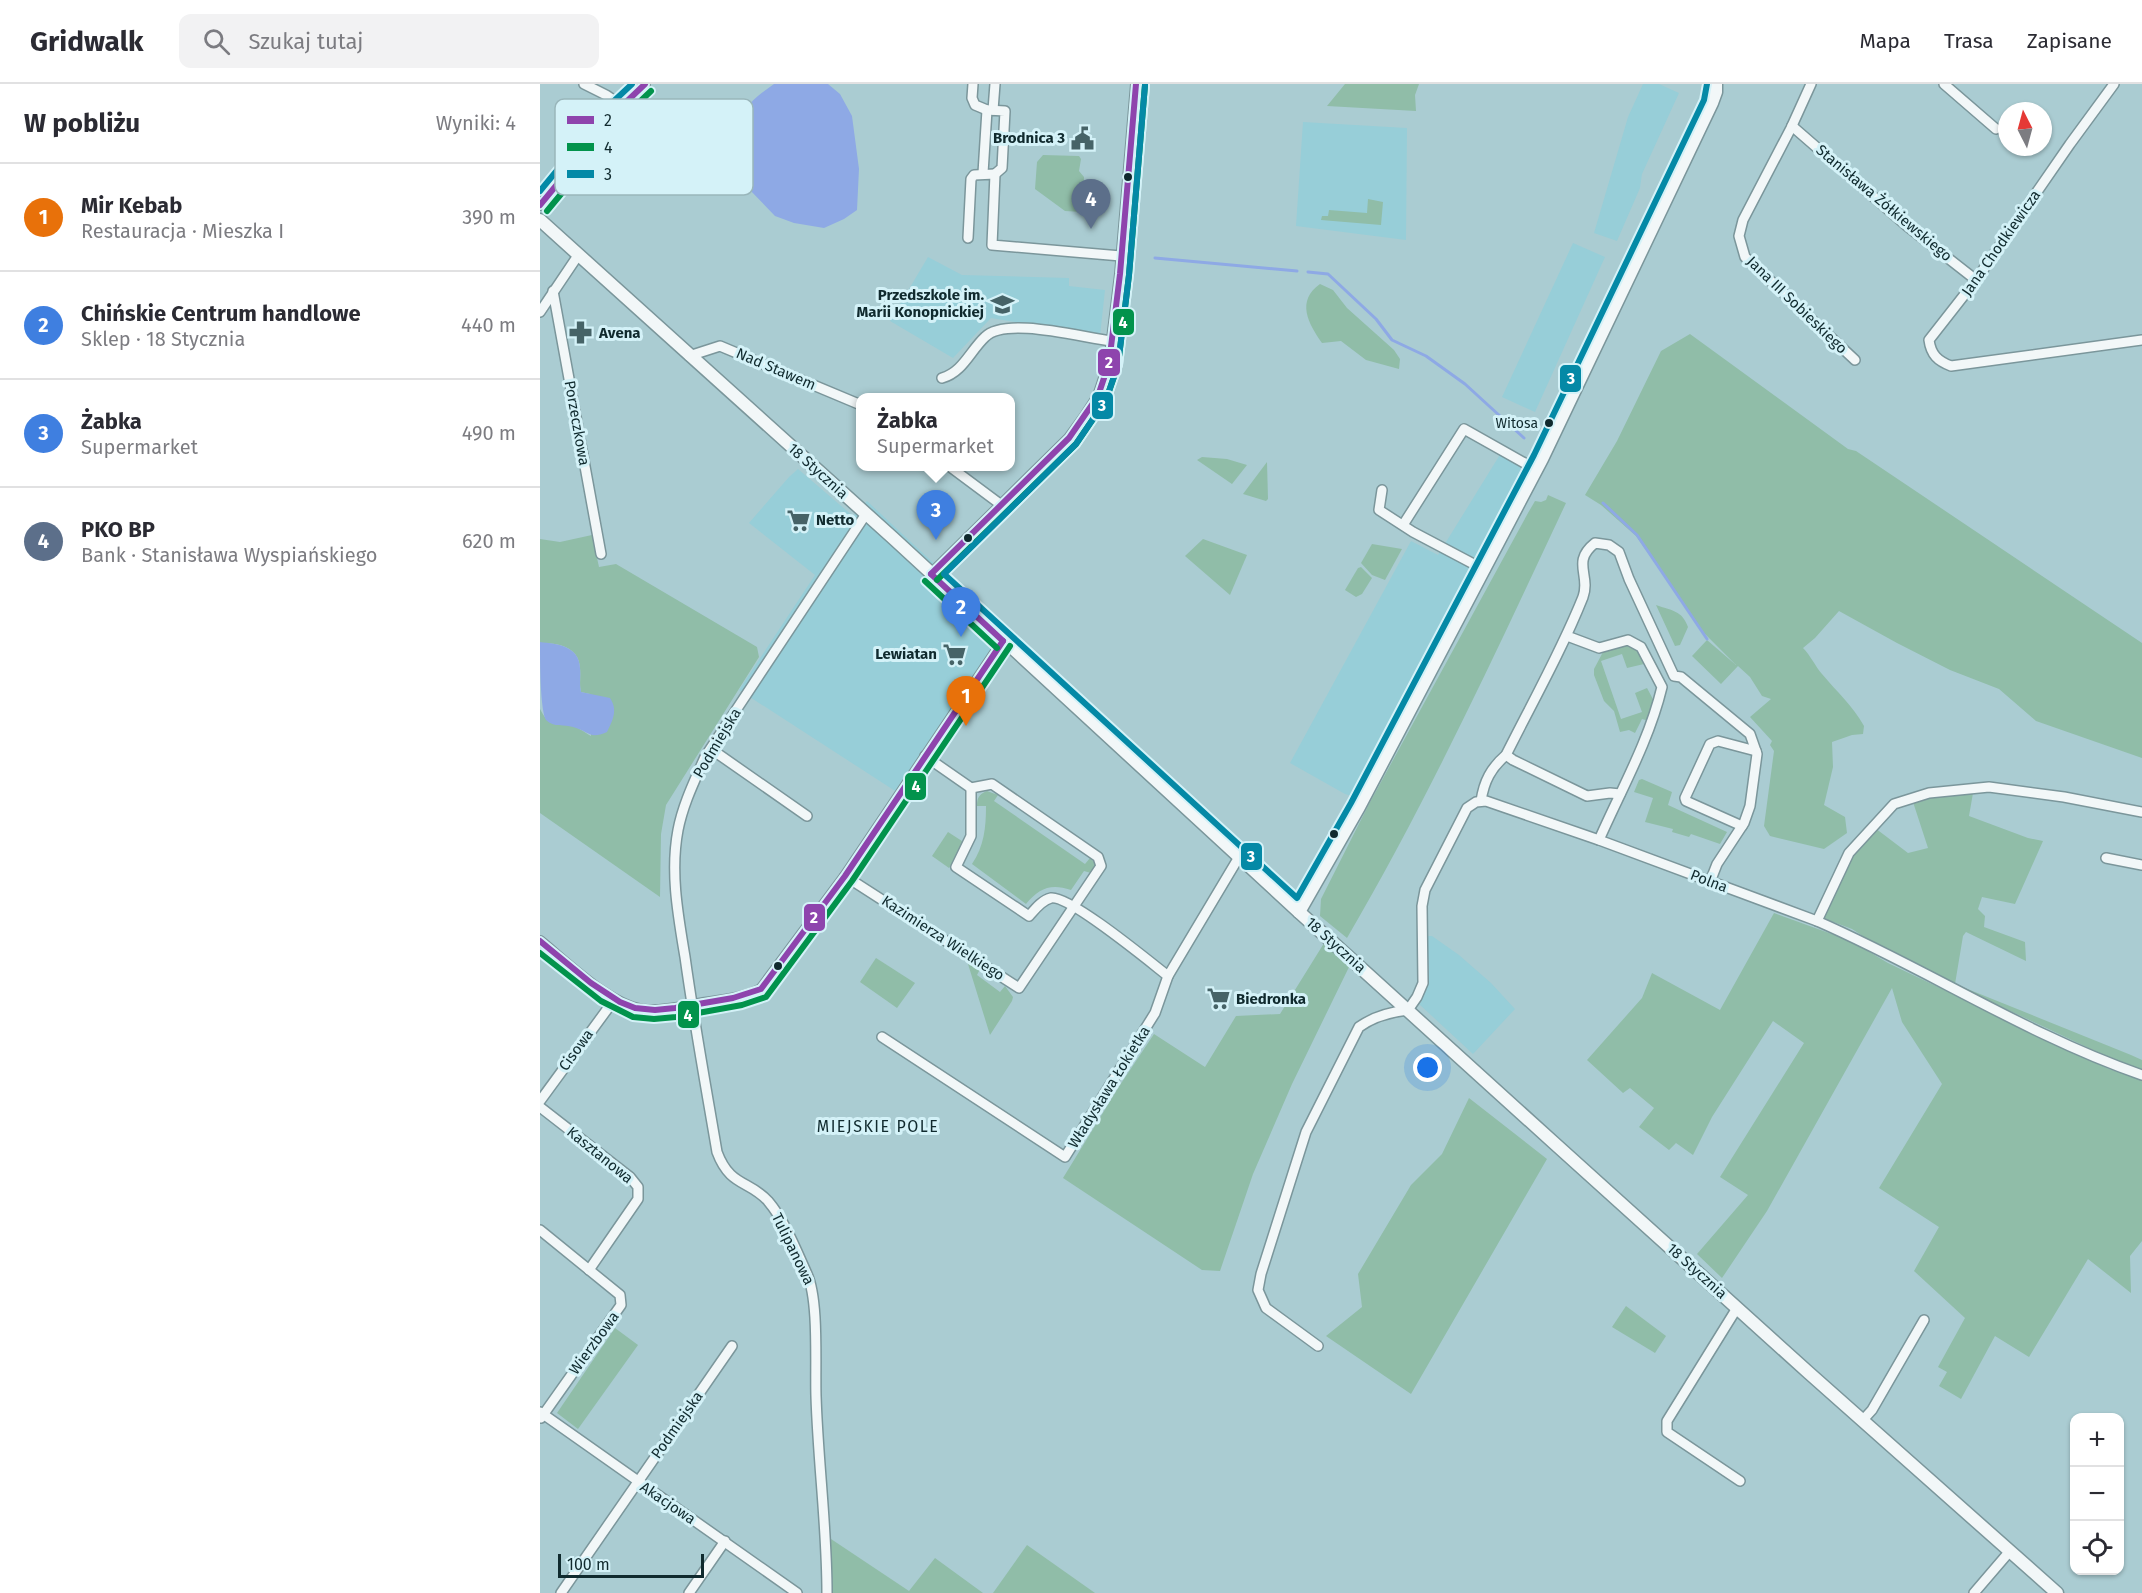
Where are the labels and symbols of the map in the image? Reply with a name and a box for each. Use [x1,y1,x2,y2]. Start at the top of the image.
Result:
legend [555,99,753,195]
north arrow [1998,102,2052,156]
text: 2 [604,111,612,130]
public building icon: Brodnica 3 [1070,125,1096,151]
place label: Brodnica 3 [993,129,1065,147]
text: 4 [604,138,613,157]
street label: Stanisława Żółkiewskiego [1812,141,1956,265]
text: 3 [604,165,612,184]
unlabelled marker [1122,171,1134,183]
pin: 4 [1072,180,1110,229]
street label: Jana Chodkiewicza [1958,187,2044,299]
street label: Jana III Sobieskiego [1743,252,1851,358]
place label: Przedszkole im. Marii Konopnickiej [857,286,984,321]
school or university icon: Przedszkole im. Marii Konopnickiej [989,291,1015,317]
line badge: 4 [1112,308,1135,336]
text: 4 [1118,313,1128,332]
pharmacy icon: Avena [568,320,594,346]
place label: Avena [598,324,641,342]
street label: Nad Stawem [733,344,819,394]
line badge: 2 [1097,348,1121,377]
text: 2 [1105,353,1113,372]
line badge: 3 [1559,364,1582,393]
text: 3 [1566,369,1575,388]
street label: Porzeczkowa [561,379,593,467]
line badge: 3 [1091,391,1114,420]
text: 3 [1097,396,1106,415]
place label: Witosa [1495,415,1538,432]
marker: Witosa [1543,417,1555,429]
street label: 18 Stycznia [784,439,852,503]
pin: 3 [916,490,956,540]
supermarket icon: Netto [785,507,811,533]
place label: Netto [816,511,855,529]
unlabelled marker [962,532,974,544]
pin: 2 [942,588,980,637]
supermarket icon: Lewiatan [942,641,968,667]
place label: Lewiatan [875,645,937,663]
pin: 1 [946,676,986,726]
street label: Podmiejska [689,705,745,781]
line badge: 4 [904,772,927,801]
text: 4 [911,777,921,796]
unlabelled marker [1328,828,1340,840]
line badge: 3 [1240,842,1263,871]
text: 3 [1246,847,1255,866]
street label: Polna [1688,866,1730,896]
street label: Kazimierza Wielkiego [878,892,1008,984]
line badge: 2 [803,903,826,932]
text: 2 [810,908,818,927]
street label: 18 Stycznia [1302,913,1370,977]
unlabelled marker [772,960,784,972]
supermarket icon: Biedronka [1205,986,1231,1012]
place label: Biedronka [1236,990,1306,1008]
line badge: 4 [677,1000,700,1029]
text: 4 [683,1006,693,1025]
street label: Władysława Łokietka [1064,1023,1154,1151]
street label: Cisowa [555,1026,597,1074]
your location [1413,1053,1442,1082]
district label: MIEJSKIE POLE [817,1117,939,1136]
street label: Kasztanowa [563,1123,637,1187]
street label: Tulipanowa [768,1210,818,1288]
street label: 18 Stycznia [1663,1239,1731,1303]
street label: Wierzbowa [565,1308,623,1378]
street label: Podmiejska [647,1388,707,1462]
street label: Akacjowa [637,1478,699,1528]
scale bar [558,1551,704,1578]

